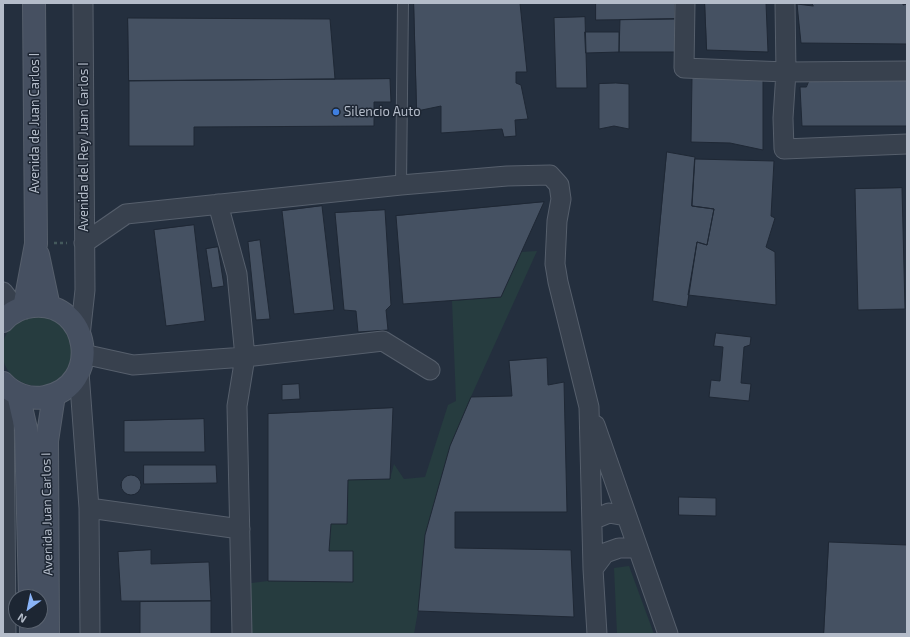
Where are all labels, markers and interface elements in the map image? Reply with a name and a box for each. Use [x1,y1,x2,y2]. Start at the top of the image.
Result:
street label: Avenida de Juan Carlos I [27,53,43,193]
street label: Avenida del Rey Juan Carlos I [76,62,92,232]
place label: Silencio Auto [344,104,421,120]
marker: Silencio Auto [331,107,341,117]
street label: Avenida Juan Carlos I [38,452,56,576]
north arrow [8,589,48,629]
text: N [15,611,29,626]

